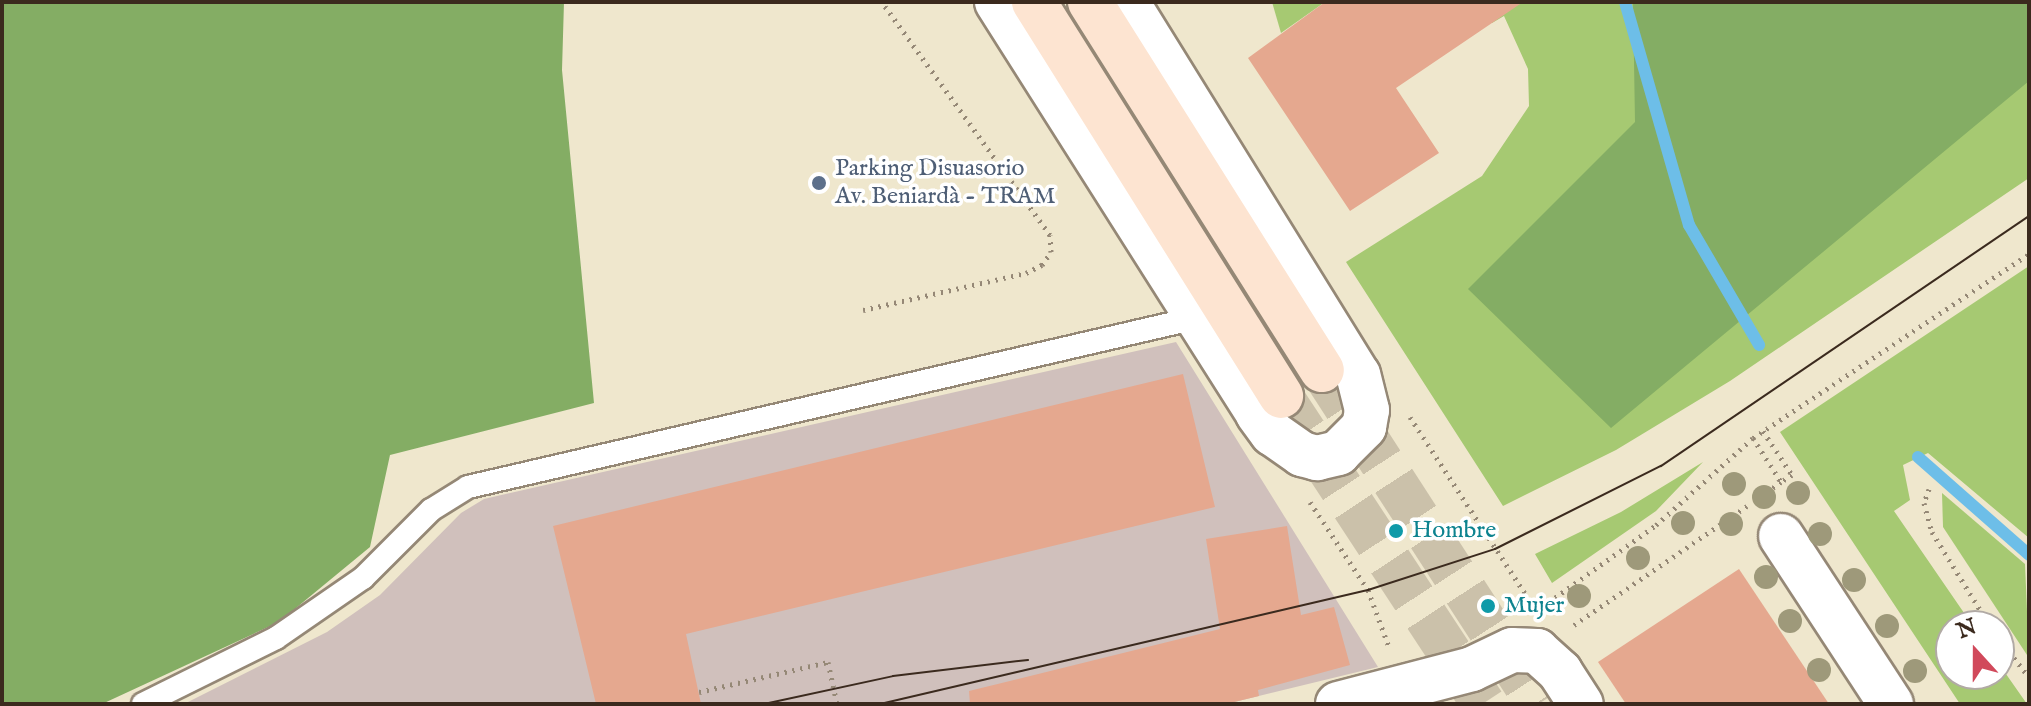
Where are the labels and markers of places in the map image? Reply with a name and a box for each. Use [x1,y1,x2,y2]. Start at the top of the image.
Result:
place label: Parking Disuasorio Av. Beniardà - TRAM [835,155,1056,211]
marker: Parking Disuasorio Av. Beniardà - TRAM [810,174,828,192]
place label: Hombre [1412,517,1496,545]
marker: Hombre [1387,522,1405,540]
place label: Mujer [1504,592,1564,620]
marker: Mujer [1479,597,1497,615]

